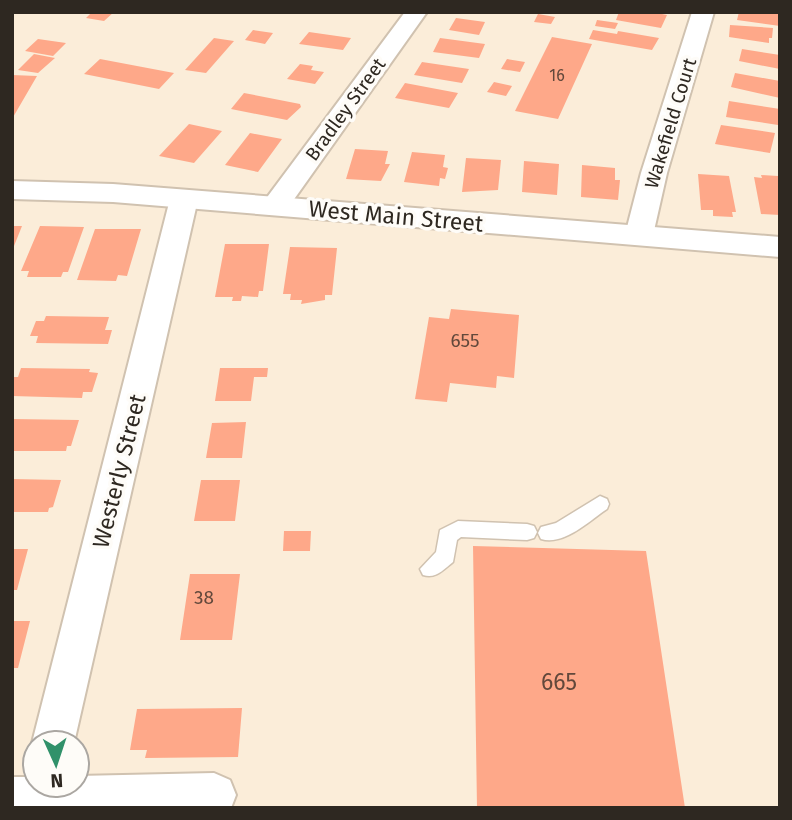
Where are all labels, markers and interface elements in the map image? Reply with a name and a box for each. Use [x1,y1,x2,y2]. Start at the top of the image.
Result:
street label: Bradley Street [300,53,391,165]
street label: Wakefield Court [640,55,701,191]
house number: 16 [549,66,565,85]
street label: West Main Street [307,194,485,238]
house number: 655 [451,329,479,352]
street label: Westerly Street [86,390,152,551]
house number: 38 [194,586,214,609]
house number: 665 [541,668,577,696]
north arrow [21,729,91,799]
text: N [50,769,64,792]

